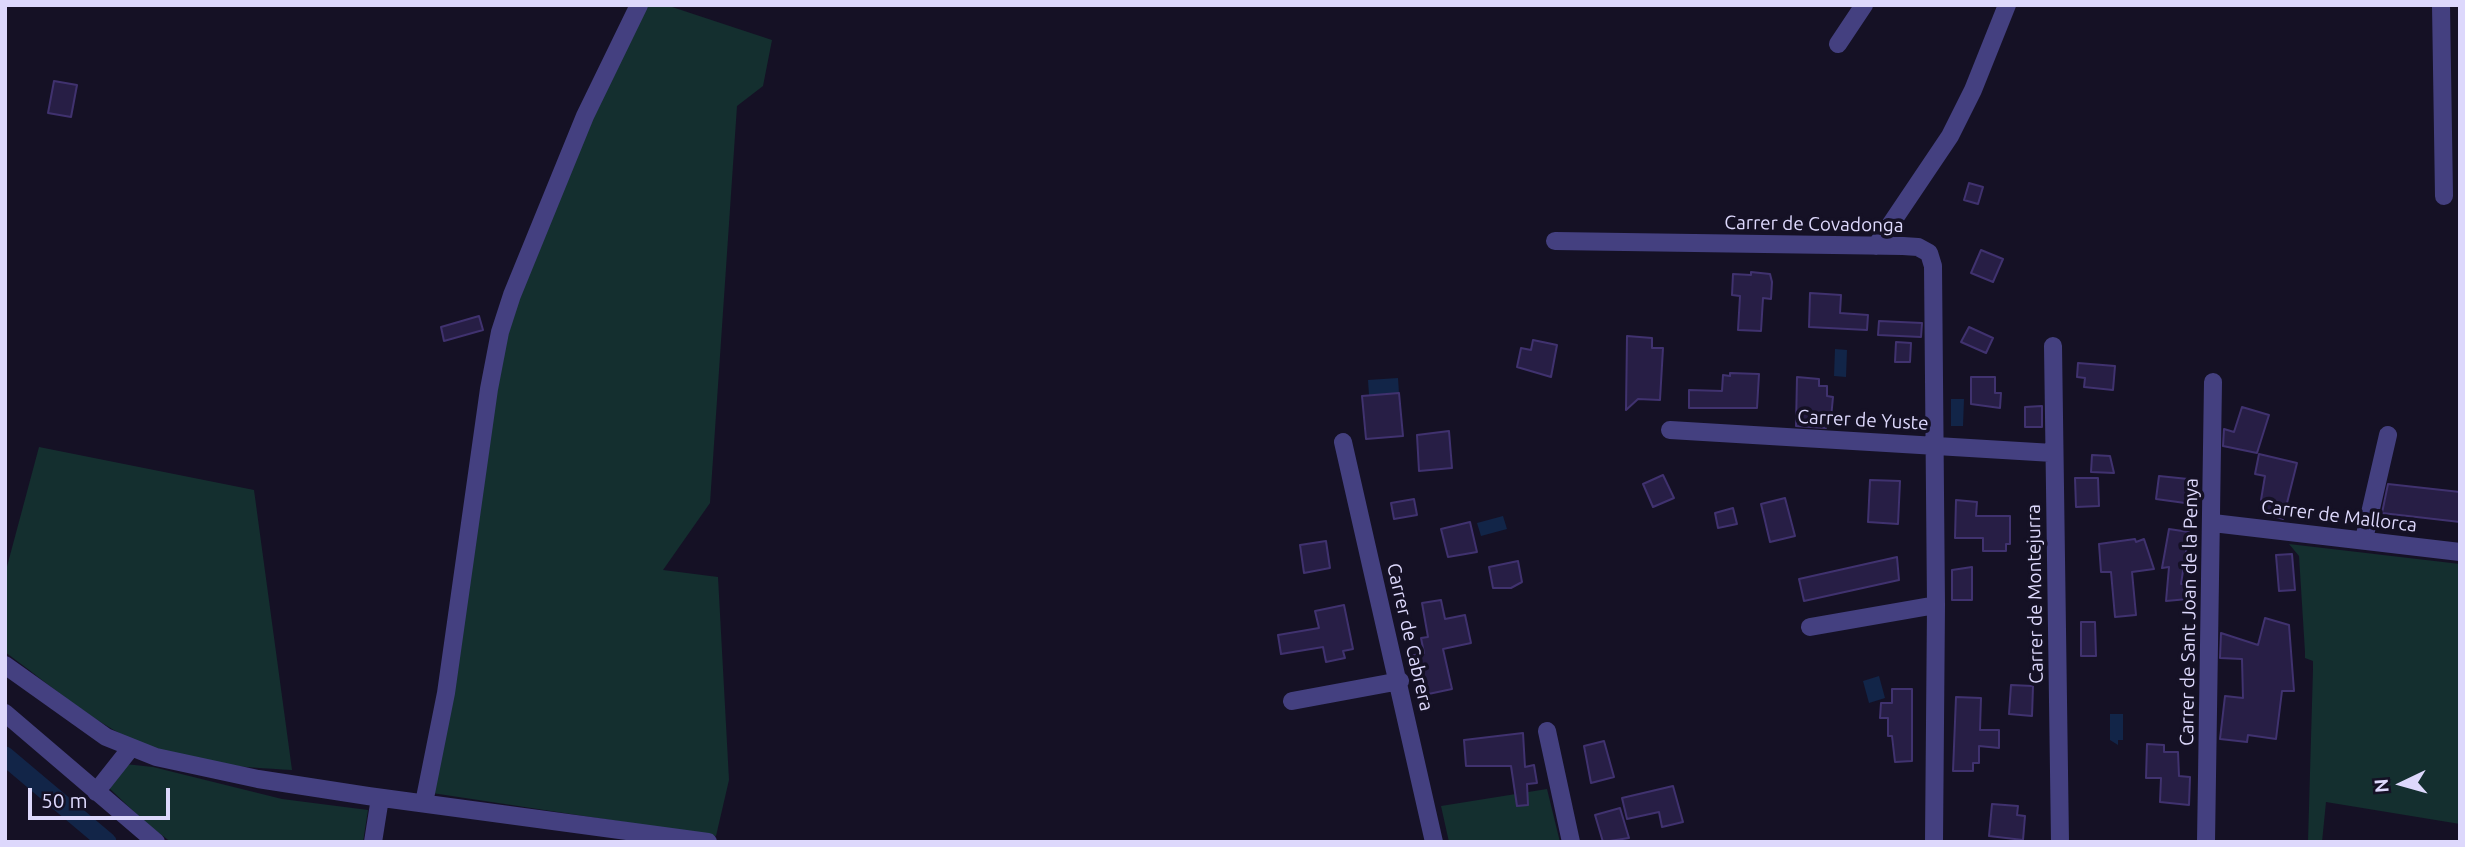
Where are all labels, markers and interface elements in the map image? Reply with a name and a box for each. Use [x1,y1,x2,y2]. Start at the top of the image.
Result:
street label: Carrer de Covadonga [1724,211,1904,237]
street label: Carrer de Yuste [1797,405,1929,435]
street label: Carrer de Sant Joan de la Penya [2175,478,2203,746]
street label: Carrer de Mallorca [2260,495,2418,537]
street label: Carrer de Montejurra [2022,504,2048,684]
street label: Carrer de Cabrera [1382,561,1438,713]
north arrow [2367,749,2437,819]
scale bar [32,774,173,818]
text: N [2370,778,2393,794]
text: 50 m [41,788,88,812]

